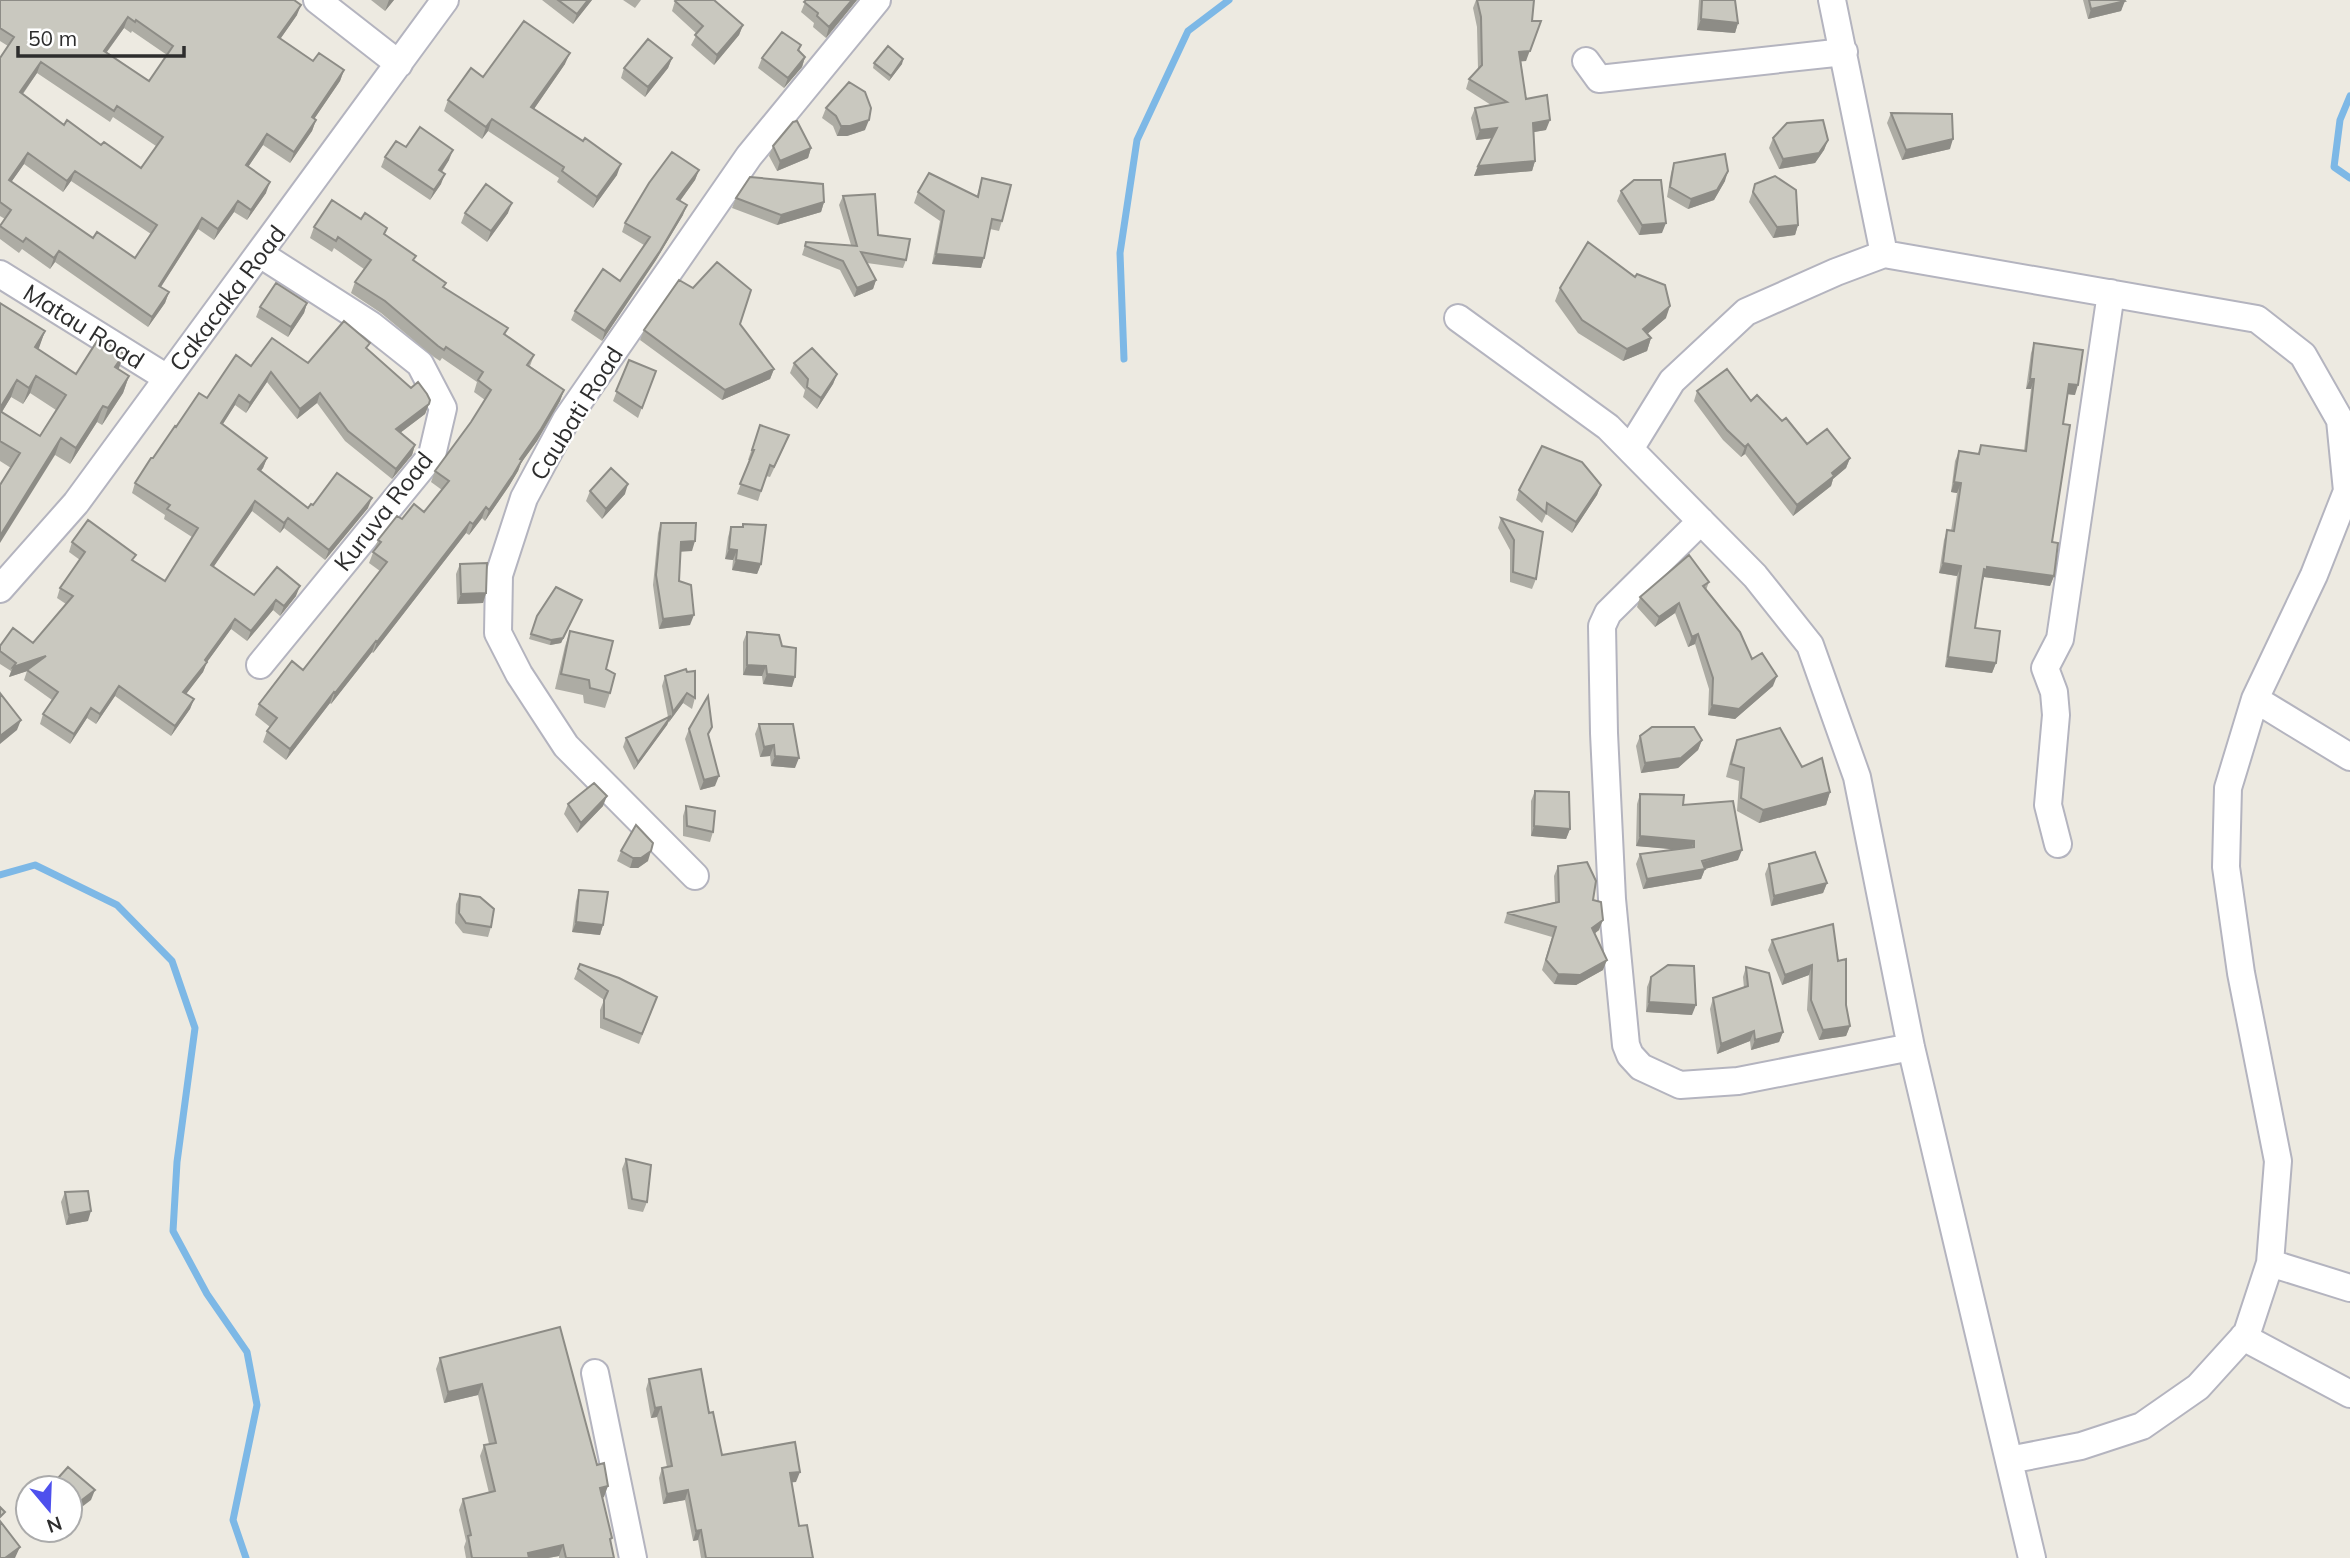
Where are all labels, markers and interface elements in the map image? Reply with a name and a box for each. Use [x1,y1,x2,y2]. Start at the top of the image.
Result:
scale bar [18,14,184,58]
text: 50 m [28,25,77,51]
street label: Cakacaka Road [162,219,292,377]
street label: Matau Road [18,277,150,375]
street label: Caubati Road [523,340,629,486]
street label: Kuruva Road [327,445,439,577]
north arrow [14,1474,84,1544]
text: N [44,1511,65,1539]

